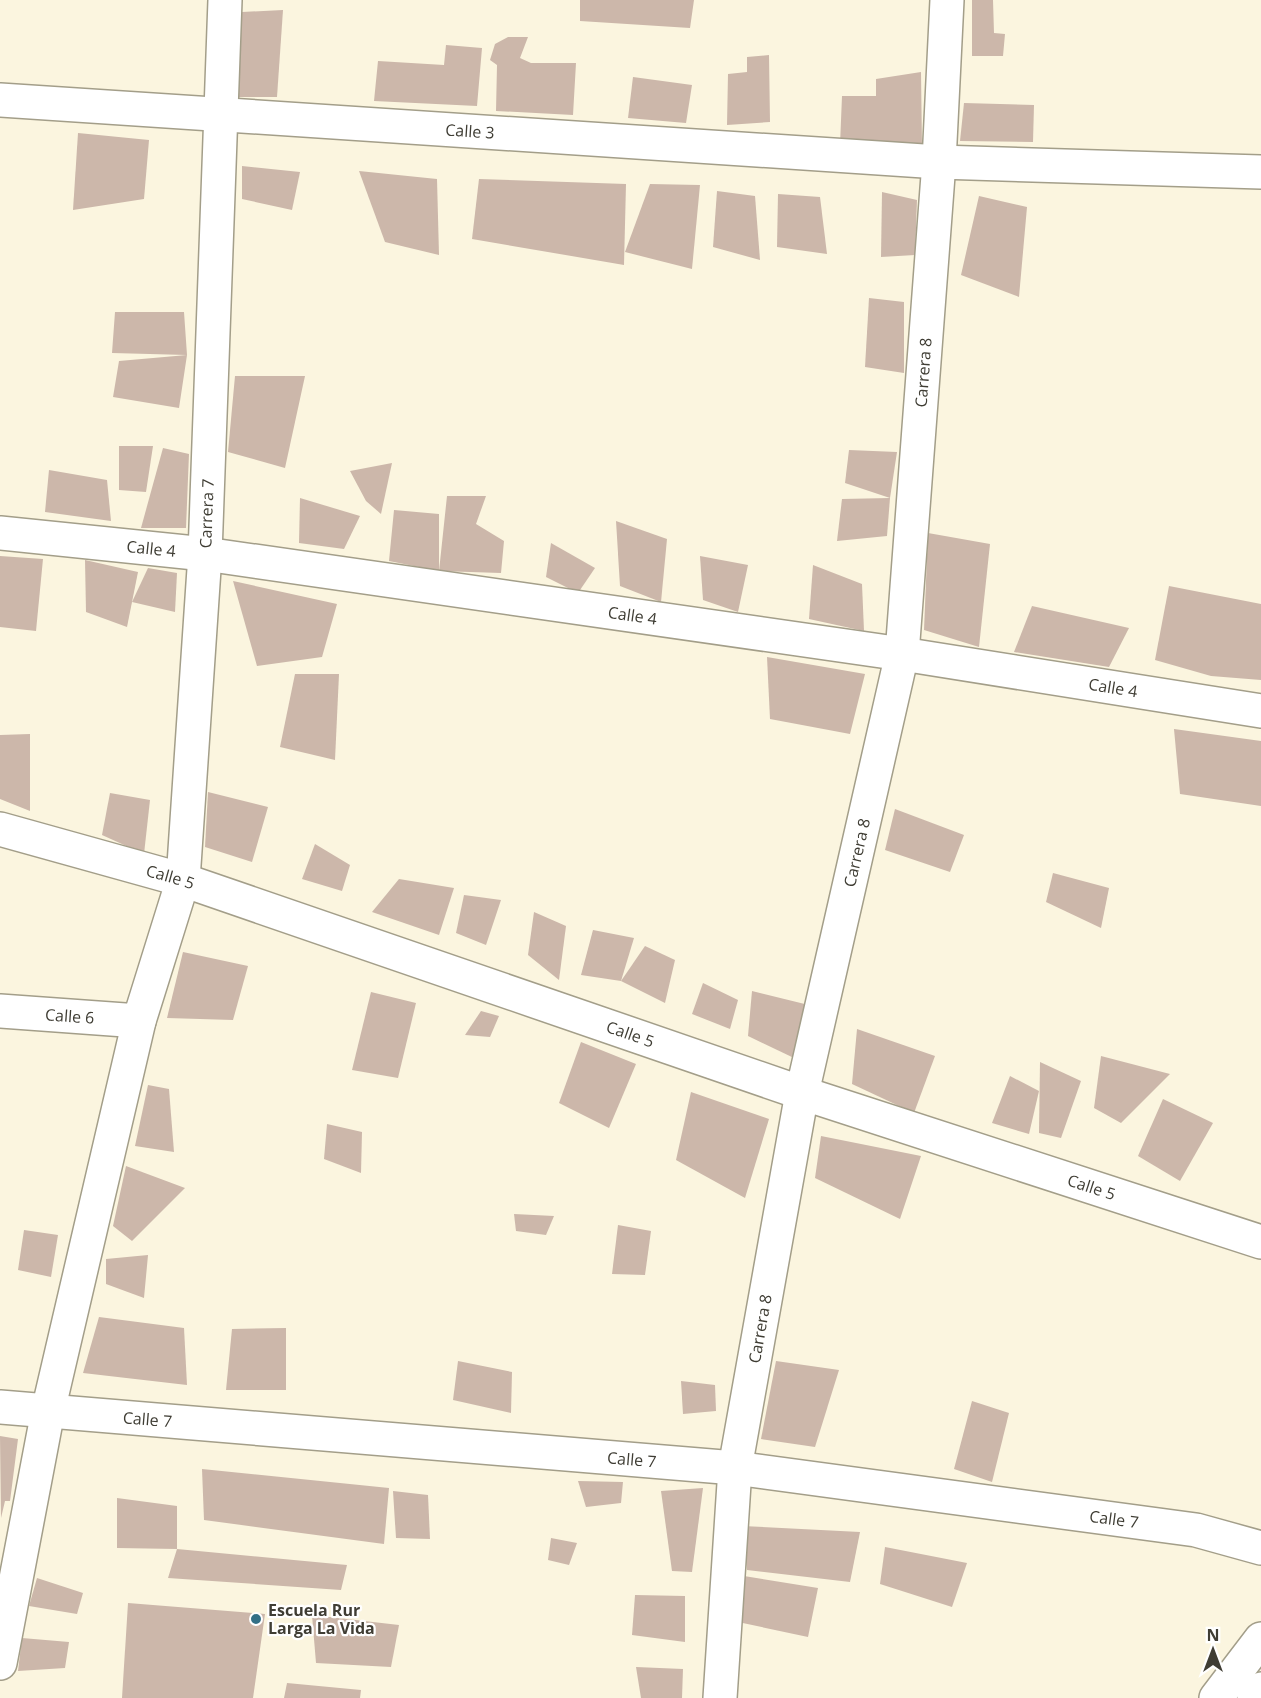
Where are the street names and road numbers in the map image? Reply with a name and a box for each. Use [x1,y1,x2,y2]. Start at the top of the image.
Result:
street label: Calle 3 [445,118,495,144]
street label: Carrera 8 [910,337,937,408]
street label: Carrera 7 [194,478,219,549]
street label: Calle 4 [126,535,177,562]
street label: Calle 4 [607,601,659,630]
street label: Calle 4 [1087,673,1139,702]
street label: Carrera 8 [838,816,875,889]
street label: Calle 5 [144,859,198,894]
street label: Calle 6 [44,1003,95,1029]
street label: Calle 5 [603,1015,657,1052]
street label: Calle 5 [1065,1169,1118,1205]
street label: Carrera 8 [743,1292,777,1365]
street label: Calle 7 [122,1406,173,1432]
street label: Calle 7 [606,1446,657,1472]
street label: Calle 7 [1088,1505,1140,1533]

